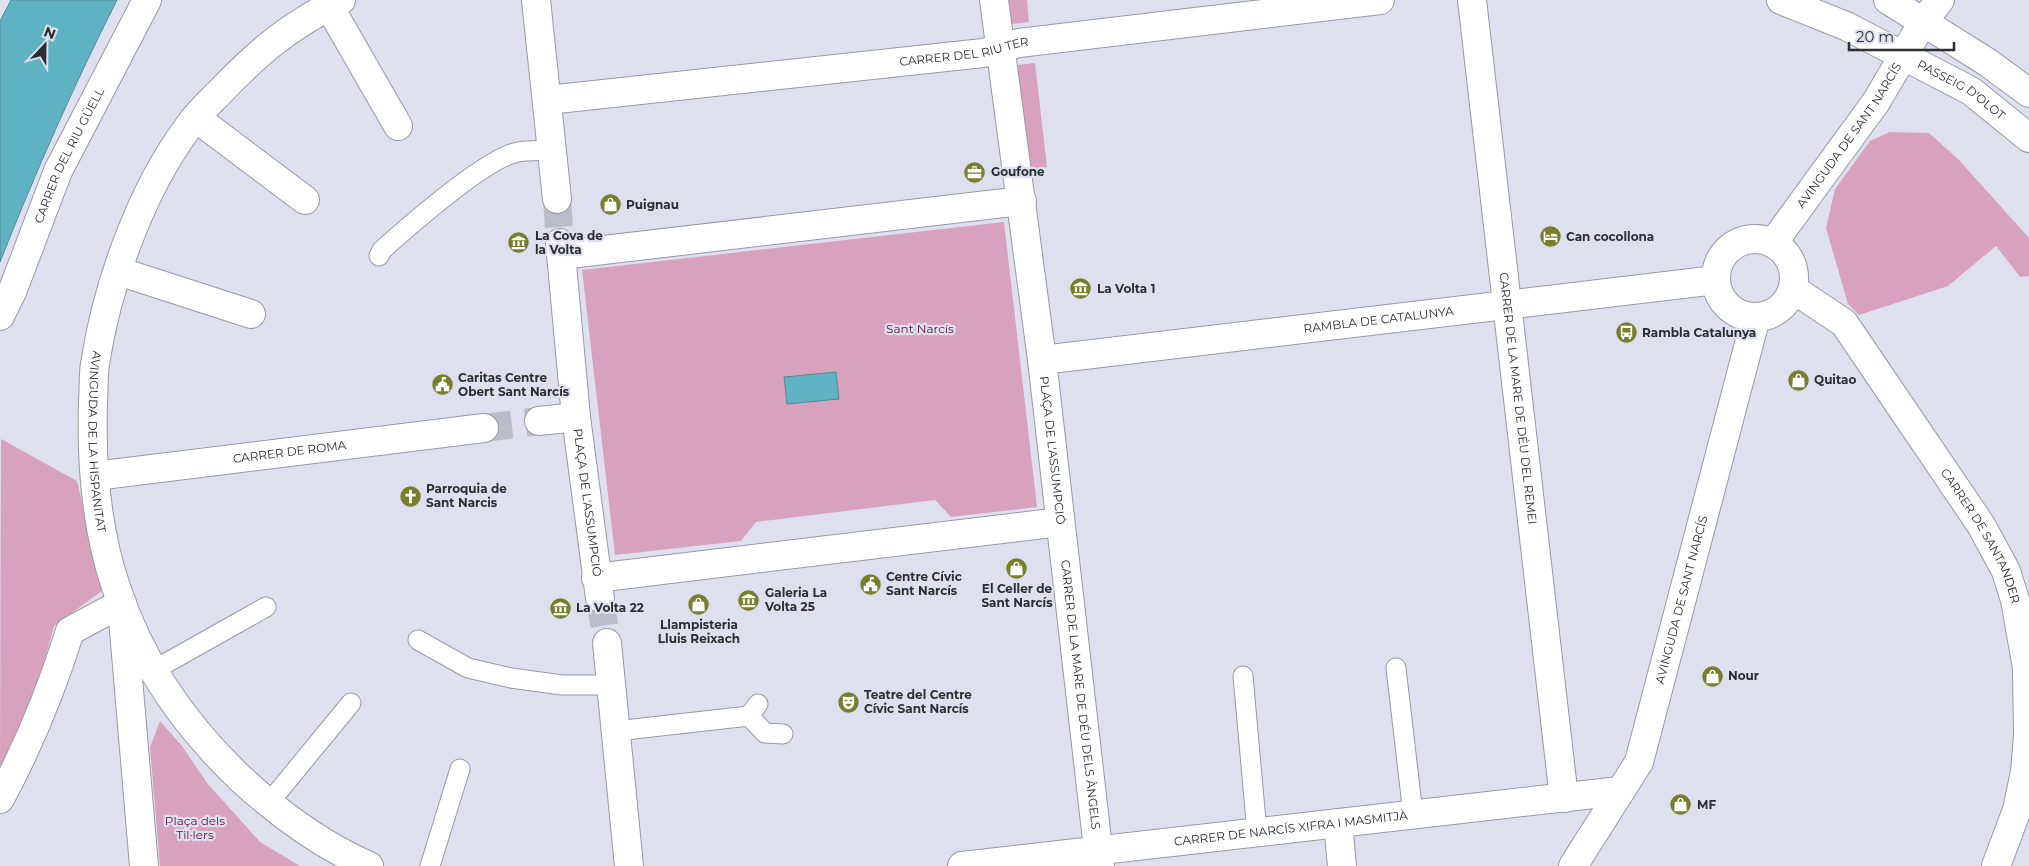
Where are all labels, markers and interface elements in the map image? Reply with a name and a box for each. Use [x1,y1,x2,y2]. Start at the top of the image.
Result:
north arrow [20,20,70,70]
scale bar [1849,20,1954,52]
text: N [41,22,58,43]
text: 20 m [1856,27,1894,46]
street label: CARRER DEL RIU TER [899,34,1030,69]
street label: PASSEIG D'OLOT [1915,56,2009,123]
street label: AVINGUDA DE SANT NARCÍS [1793,60,1904,211]
street label: CARRER DEL RIU GÜELL [31,85,107,225]
office icon: Goufone [963,160,987,184]
place label: Goufone [991,164,1045,179]
shop icon: Puignau [598,193,622,217]
place label: Puignau [626,197,679,212]
hotel icon: Can cocollona [1538,225,1562,249]
place label: La Cova de la Volta [535,228,603,257]
place label: Can cocollona [1566,229,1654,244]
museum icon: La Cova de la Volta [507,231,531,255]
street label: CARRER DE LA MARE DE DÉU DEL REMEI [1496,271,1540,525]
museum icon: La Volta 1 [1069,277,1093,301]
place label: La Volta 1 [1097,281,1155,296]
street label: RAMBLA DE CATALUNYA [1303,303,1455,336]
park label: Sant Narcís [886,321,954,336]
bus stop icon: Rambla Catalunya [1614,321,1638,345]
place label: Rambla Catalunya [1642,325,1756,340]
street label: AVINGUDA DE LA HISPANITAT [86,350,110,534]
shop icon: Quitao [1786,368,1810,392]
place label: Caritas Centre Obert Sant Narcís [458,370,570,399]
place label: Quitao [1814,372,1856,387]
public building icon: Caritas Centre Obert Sant Narcís [430,373,454,397]
street label: PLAÇA DE L'ASSUMPCIÓ [1037,375,1069,525]
street label: PLAÇA DE L'ASSUMPCIÓ [571,427,605,578]
street label: CARRER DE ROMA [232,437,347,466]
street label: CARRER DE SANTANDER [1938,465,2024,605]
place label: Parroquia de Sant Narcis [426,481,507,510]
church icon: Parroquia de Sant Narcis [398,484,422,508]
street label: AVINGUDA DE SANT NARCÍS [1652,514,1711,685]
shop icon: El Celler de Sant Narcís [1005,556,1029,580]
street label: CARRER DE LA MARE DE DÉU DELS ÀNGELS [1058,559,1104,830]
place label: Centre Cívic Sant Narcís [886,569,962,598]
public building icon: Centre Cívic Sant Narcís [858,572,882,596]
place label: El Celler de Sant Narcís [981,581,1053,610]
place label: Galeria La Volta 25 [764,585,827,614]
museum icon: Galeria La Volta 25 [737,588,761,612]
shop icon: Llampisteria Lluis Reixach [687,592,711,616]
museum icon: La Volta 22 [548,596,572,620]
place label: La Volta 22 [576,600,644,615]
place label: Llampisteria Lluis Reixach [658,617,740,646]
shop icon: Nour [1700,664,1724,688]
place label: Nour [1728,668,1759,683]
place label: Teatre del Centre Cívic Sant Narcís [864,687,972,716]
theatre icon: Teatre del Centre Cívic Sant Narcís [836,690,860,714]
shop icon: MF [1669,793,1693,817]
place label: MF [1697,797,1716,812]
street label: CARRER DE NARCÍS XIFRA I MASMITJÀ [1173,807,1409,849]
park label: Plaça dels Til·lers [165,813,225,842]

